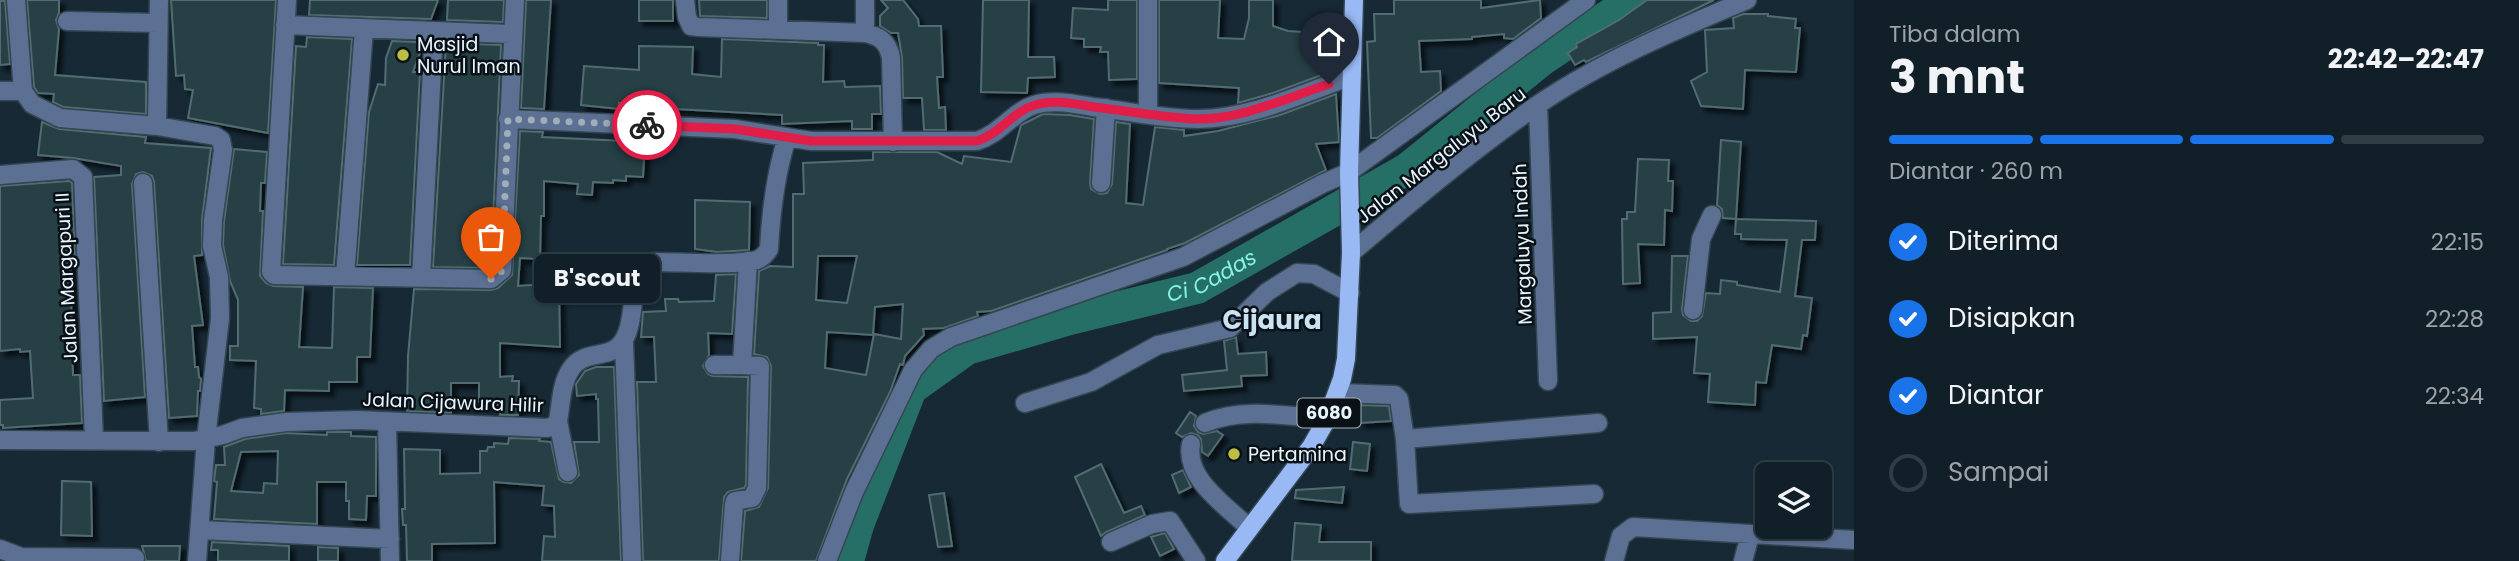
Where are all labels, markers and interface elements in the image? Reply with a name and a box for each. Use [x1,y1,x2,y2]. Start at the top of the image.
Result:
pin [1299,12.0,1359,84]
text: Tiba dalam [1889,18,2020,50]
icon: home [1310,23,1348,61]
place label: Masjid Nurul Iman [417,31,521,80]
text: 22:42–22:47 [2328,41,2484,77]
text: 3 mnt [1889,45,2025,109]
marker: Masjid Nurul Iman [395,47,411,63]
street label: Jalan Margaluyu Baru [1351,81,1532,230]
courier [612,90,682,160]
icon: bike [628,106,666,144]
text: Diantar · 260 m [1889,155,2063,187]
street label: Margaluyu Indah [1506,163,1539,325]
street label: Jalan Margapuri II [49,192,84,364]
pin [461,207,521,279]
icon: bag [472,218,510,256]
icon: check [1889,223,1927,261]
text: Diterima [1948,223,2059,259]
text: 22:15 [2431,226,2484,258]
water label: Ci Cadas [1163,242,1262,309]
callout: B'scout [533,254,659,304]
text: B'scout [554,262,640,294]
icon: check [1889,300,1927,338]
text: Disiapkan [1948,300,2076,336]
district label: Cijaura [1222,302,1322,338]
text: 22:28 [2425,303,2484,335]
icon: check [1889,377,1927,415]
text: Diantar [1948,377,2044,413]
text: 22:34 [2425,380,2484,412]
street label: Jalan Cijawura Hilir [362,386,544,419]
road number: 6080 [1298,398,1360,428]
place label: Pertamina [1248,441,1347,468]
marker: Pertamina [1226,446,1242,462]
text: Sampai [1948,454,2049,490]
map controls [1755,462,1832,539]
button: layers [1755,462,1832,539]

